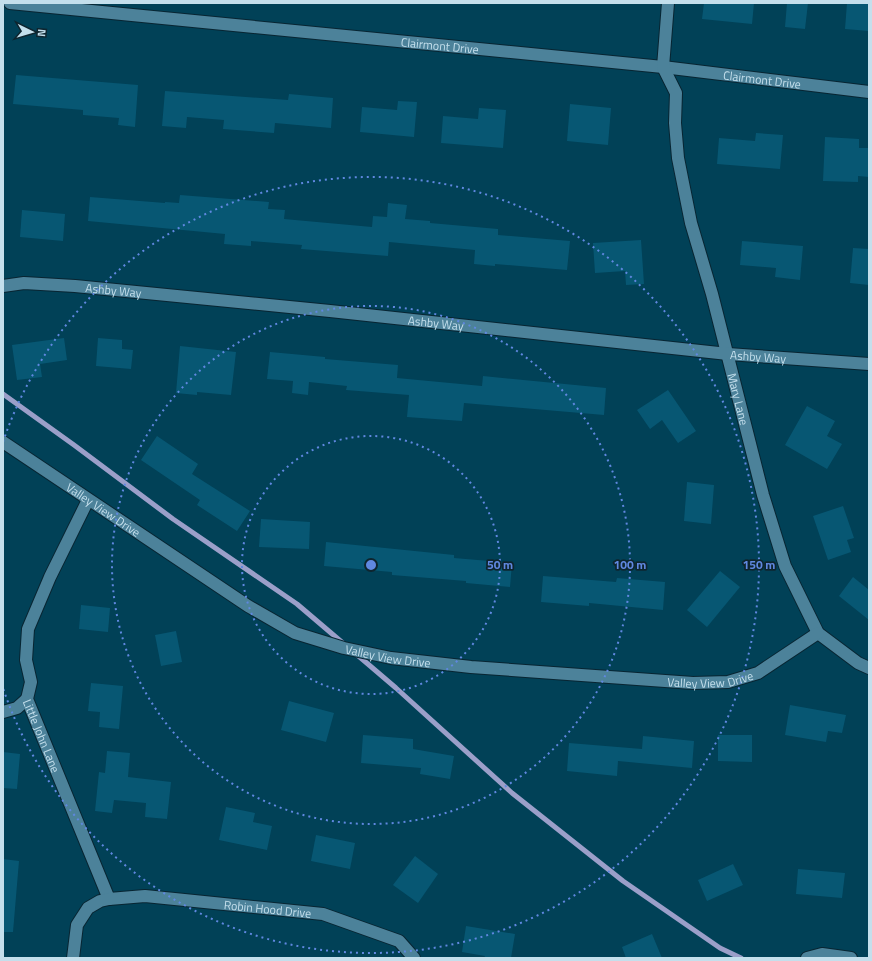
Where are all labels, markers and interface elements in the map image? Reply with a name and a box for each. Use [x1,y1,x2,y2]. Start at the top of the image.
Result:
north arrow [12,12,52,52]
text: N [34,28,50,37]
street label: Clairmont Drive [400,32,480,58]
street label: Clairmont Drive [722,65,802,93]
street label: Ashby Way [85,278,143,302]
street label: Ashby Way [407,310,465,335]
street label: Ashby Way [729,345,787,368]
street label: Mary Lane [723,371,754,427]
street label: Valley View Drive [62,477,145,541]
text: 50 m [487,555,513,574]
text: 100 m [614,555,646,574]
text: 150 m [743,555,775,574]
centre of rings [364,558,378,572]
street label: Valley View Drive [344,639,432,672]
street label: Valley View Drive [667,665,755,693]
street label: Little John Lane [18,696,66,775]
street label: Robin Hood Drive [223,895,312,922]

